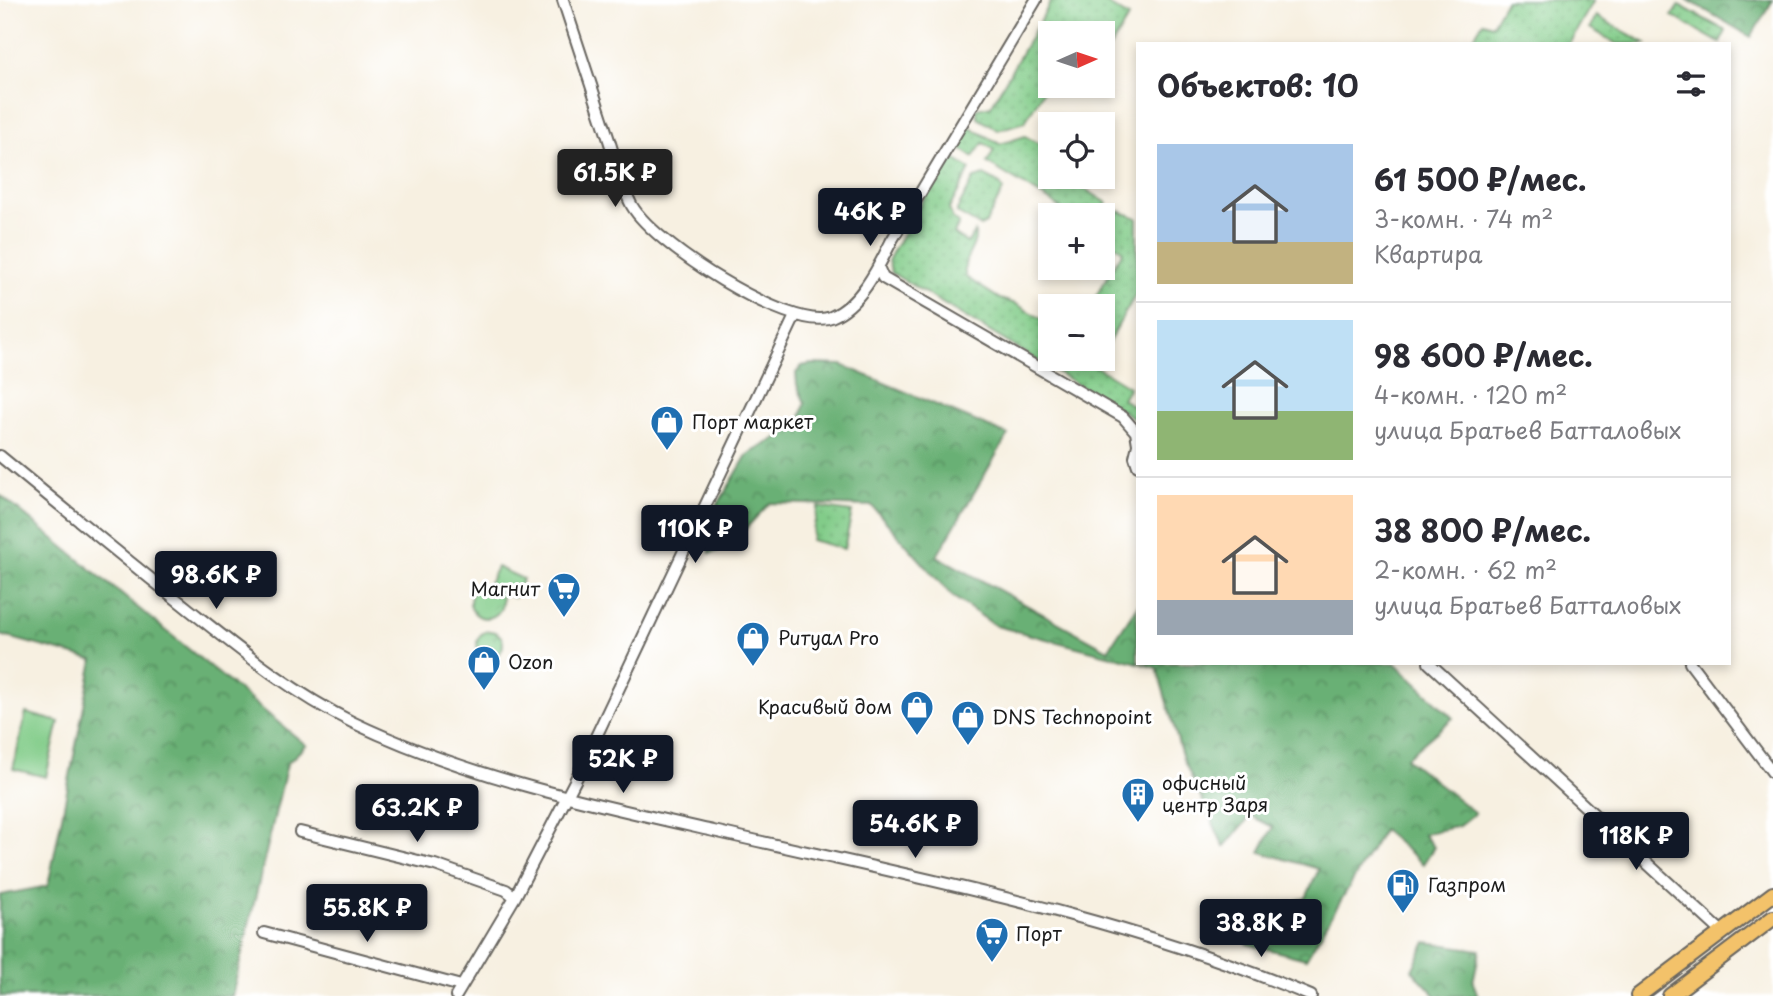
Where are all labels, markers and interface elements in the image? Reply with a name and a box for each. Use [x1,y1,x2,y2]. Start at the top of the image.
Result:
north arrow [1038,21,1115,98]
map controls [1038,21,1115,371]
text: Объектов: 10 [1157,62,1359,107]
icon: filters [1672,65,1710,103]
button: locate [1038,112,1115,189]
pin: 61.5K ₽ [550,150,680,209]
text: 61.5K ₽ [573,154,657,189]
text: 61 500 ₽/мес. [1374,156,1586,201]
icon: home [1213,172,1297,256]
pin: 46K ₽ [821,188,919,248]
text: 46K ₽ [834,193,906,228]
text: 3-комн. · 74 m² [1374,201,1553,236]
button: + [1038,203,1115,280]
text: Квартира [1374,236,1482,271]
button: − [1038,294,1115,371]
text: 98 600 ₽/мес. [1374,332,1593,377]
icon: home [1213,348,1297,432]
text: 4-комн. · 120 m² [1374,377,1567,412]
shop icon: Порт маркет [648,403,686,452]
place label: Порт маркет [692,407,814,435]
text: улица Братьев Батталовых [1374,412,1681,447]
pin: 110K ₽ [638,505,752,565]
text: 38 800 ₽/мес. [1374,507,1591,552]
text: 110K ₽ [657,510,733,545]
icon: home [1213,523,1297,607]
pin: 98.6K ₽ [151,552,281,611]
text: 2-комн. · 62 m² [1374,552,1557,587]
text: 98.6K ₽ [171,556,261,591]
supermarket icon: Магнит [545,570,583,619]
place label: Магнит [470,574,541,602]
text: улица Братьев Батталовых [1374,587,1681,622]
shop icon: Ритуал Pro [734,619,772,668]
place label: Ритуал Pro [778,623,879,651]
shop icon: Ozon [465,643,503,692]
place label: Ozon [508,647,553,675]
shop icon: Красивый дом [898,688,936,737]
place label: Красивый дом [758,692,892,720]
shop icon: DNS Technopoint [949,698,987,747]
place label: DNS Technopoint [992,702,1152,730]
pin: 52K ₽ [574,736,672,795]
text: 52K ₽ [588,740,658,775]
place label: офисный центр Заря [1162,768,1268,818]
building icon: офисный центр Заря [1119,775,1157,824]
pin: 63.2K ₽ [352,784,482,844]
text: 63.2K ₽ [371,789,463,824]
pin: 54.6K ₽ [850,800,980,860]
text: 54.6K ₽ [869,805,961,840]
pin: 118K ₽ [1579,812,1693,872]
text: 118K ₽ [1599,817,1673,852]
fuel station icon: Газпром [1384,866,1422,915]
place label: Газпром [1428,870,1506,898]
pin: 55.8K ₽ [302,884,432,944]
text: 55.8K ₽ [322,889,412,924]
pin: 38.8K ₽ [1196,900,1326,959]
text: 38.8K ₽ [1216,904,1306,939]
supermarket icon: Порт [973,915,1011,964]
place label: Порт [1016,919,1062,947]

